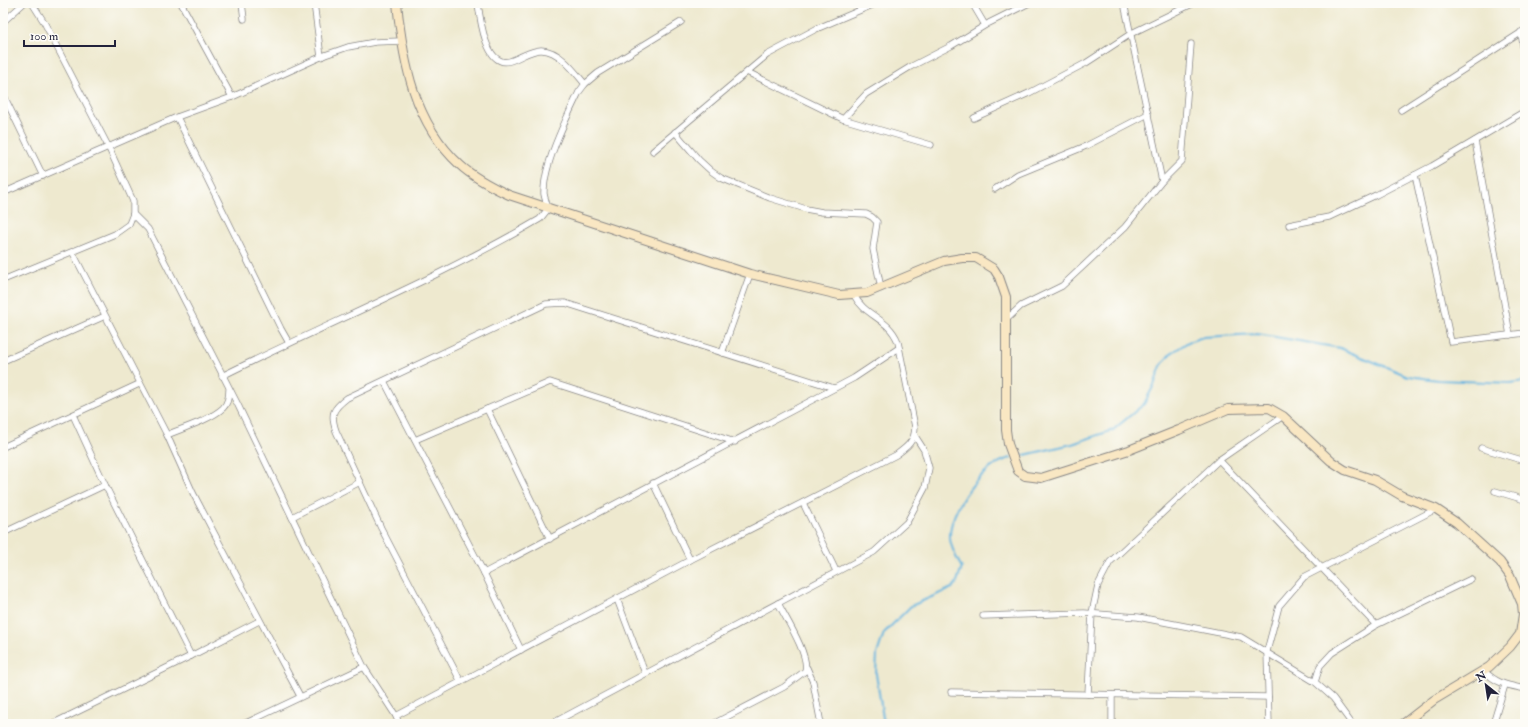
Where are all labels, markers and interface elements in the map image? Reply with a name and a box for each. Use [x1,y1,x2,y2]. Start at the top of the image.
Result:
scale bar [24,22,115,48]
text: 100 m [30,29,59,44]
north arrow [1466,665,1506,705]
text: N [1473,668,1490,685]

